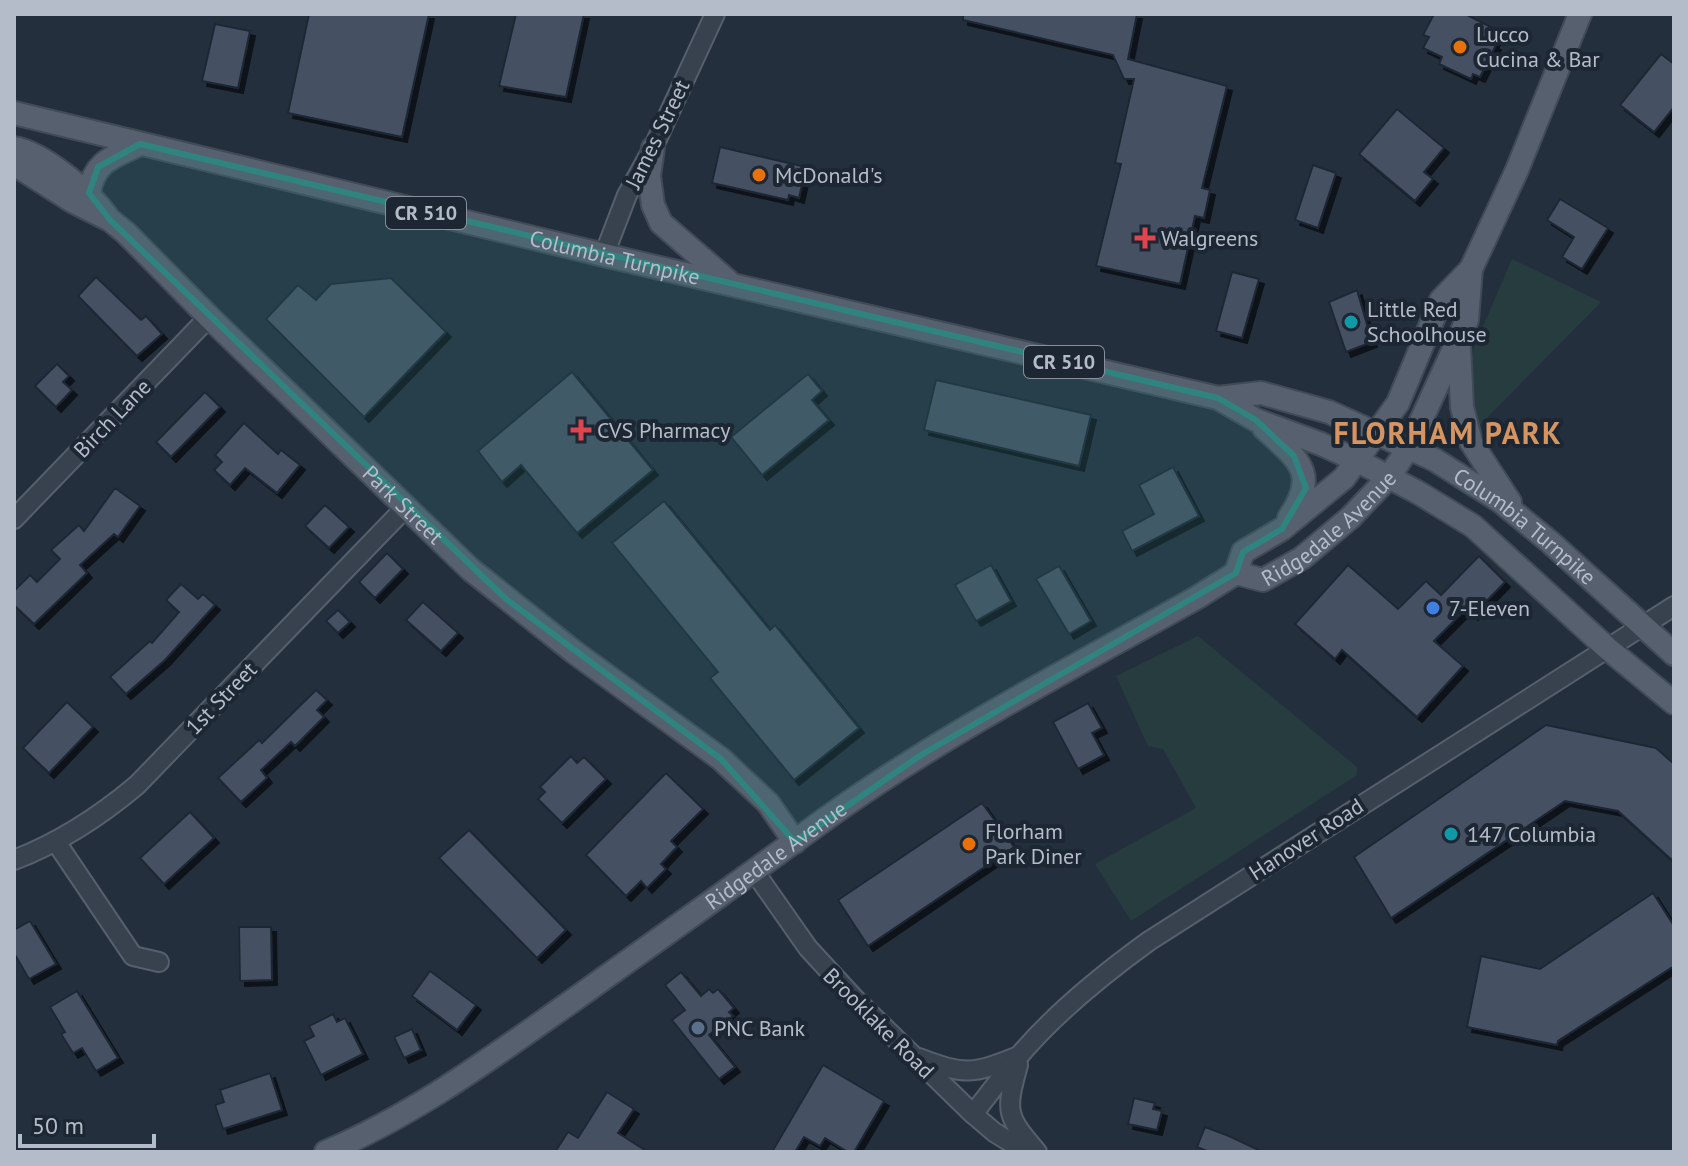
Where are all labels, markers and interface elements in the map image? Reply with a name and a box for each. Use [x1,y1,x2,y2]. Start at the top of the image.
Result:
place label: Lucco Cucina & Bar [1476,20,1600,73]
marker: Lucco Cucina & Bar [1451,38,1469,56]
street label: James Street [618,74,696,194]
place label: McDonald's [775,161,882,189]
marker: McDonald's [750,166,768,184]
road number: CR 510 [386,197,466,229]
street label: Columbia Turnpike [527,224,703,291]
place label: Walgreens [1161,224,1258,252]
marker: Walgreens [1136,229,1154,247]
place label: Little Red Schoolhouse [1367,295,1487,348]
marker: Little Red Schoolhouse [1342,313,1360,331]
road number: CR 510 [1024,346,1104,378]
street label: Birch Lane [68,373,156,463]
district label: FLORHAM PARK [1334,413,1562,452]
place label: CVS Pharmacy [597,416,731,444]
marker: CVS Pharmacy [572,421,590,439]
street label: Park Street [357,459,450,550]
street label: Columbia Turnpike [1448,461,1602,591]
street label: Ridgedale Avenue [1256,464,1402,592]
place label: 7-Eleven [1449,594,1530,622]
marker: 7-Eleven [1424,599,1442,617]
street label: 1st Street [179,655,263,740]
street label: Hanover Road [1244,792,1368,886]
street label: Ridgedale Avenue [700,794,852,916]
place label: Florham Park Diner [985,817,1082,870]
place label: 147 Columbia [1467,820,1596,848]
marker: 147 Columbia [1442,825,1460,843]
marker: Florham Park Diner [960,835,978,853]
street label: Brooklake Road [818,962,940,1084]
place label: PNC Bank [714,1014,805,1042]
marker: PNC Bank [689,1019,707,1037]
scale bar [20,1098,154,1148]
text: 50 m [32,1110,84,1141]

